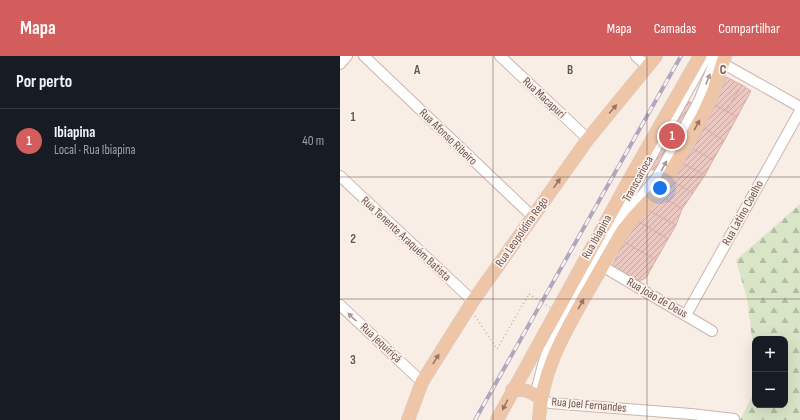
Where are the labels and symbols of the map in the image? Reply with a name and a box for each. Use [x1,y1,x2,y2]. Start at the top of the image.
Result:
text: A [413,62,421,78]
text: B [567,62,573,78]
text: C [720,62,727,78]
one-way arrow [706,73,712,85]
street label: Rua Macapuri [519,74,569,122]
one-way arrow [608,104,617,114]
street label: Rua Afonso Ribeiro [416,106,480,168]
text: 1 [350,109,356,125]
one-way arrow [694,119,701,131]
pin: 1 [659,121,685,151]
street label: Transcarioca [619,153,657,205]
one-way arrow [661,160,667,172]
one-way arrow [553,178,561,189]
your location [650,178,670,198]
street label: Rua Latino Coelho [719,178,767,248]
street label: Rua Tenente Araquém Batista [358,193,454,285]
street label: Rua Leopoldina Rego [492,194,552,270]
street label: Rua Ibiapina [579,212,615,262]
text: 2 [350,231,356,247]
street label: Rua João de Deus [624,275,690,321]
one-way arrow [578,298,584,310]
one-way arrow [347,312,357,322]
street label: Rua Jequiriçá [357,320,405,366]
text: 3 [350,352,356,368]
one-way arrow [432,354,439,365]
street label: Rua Joel Fernandes [551,394,627,416]
one-way arrow [501,399,508,411]

